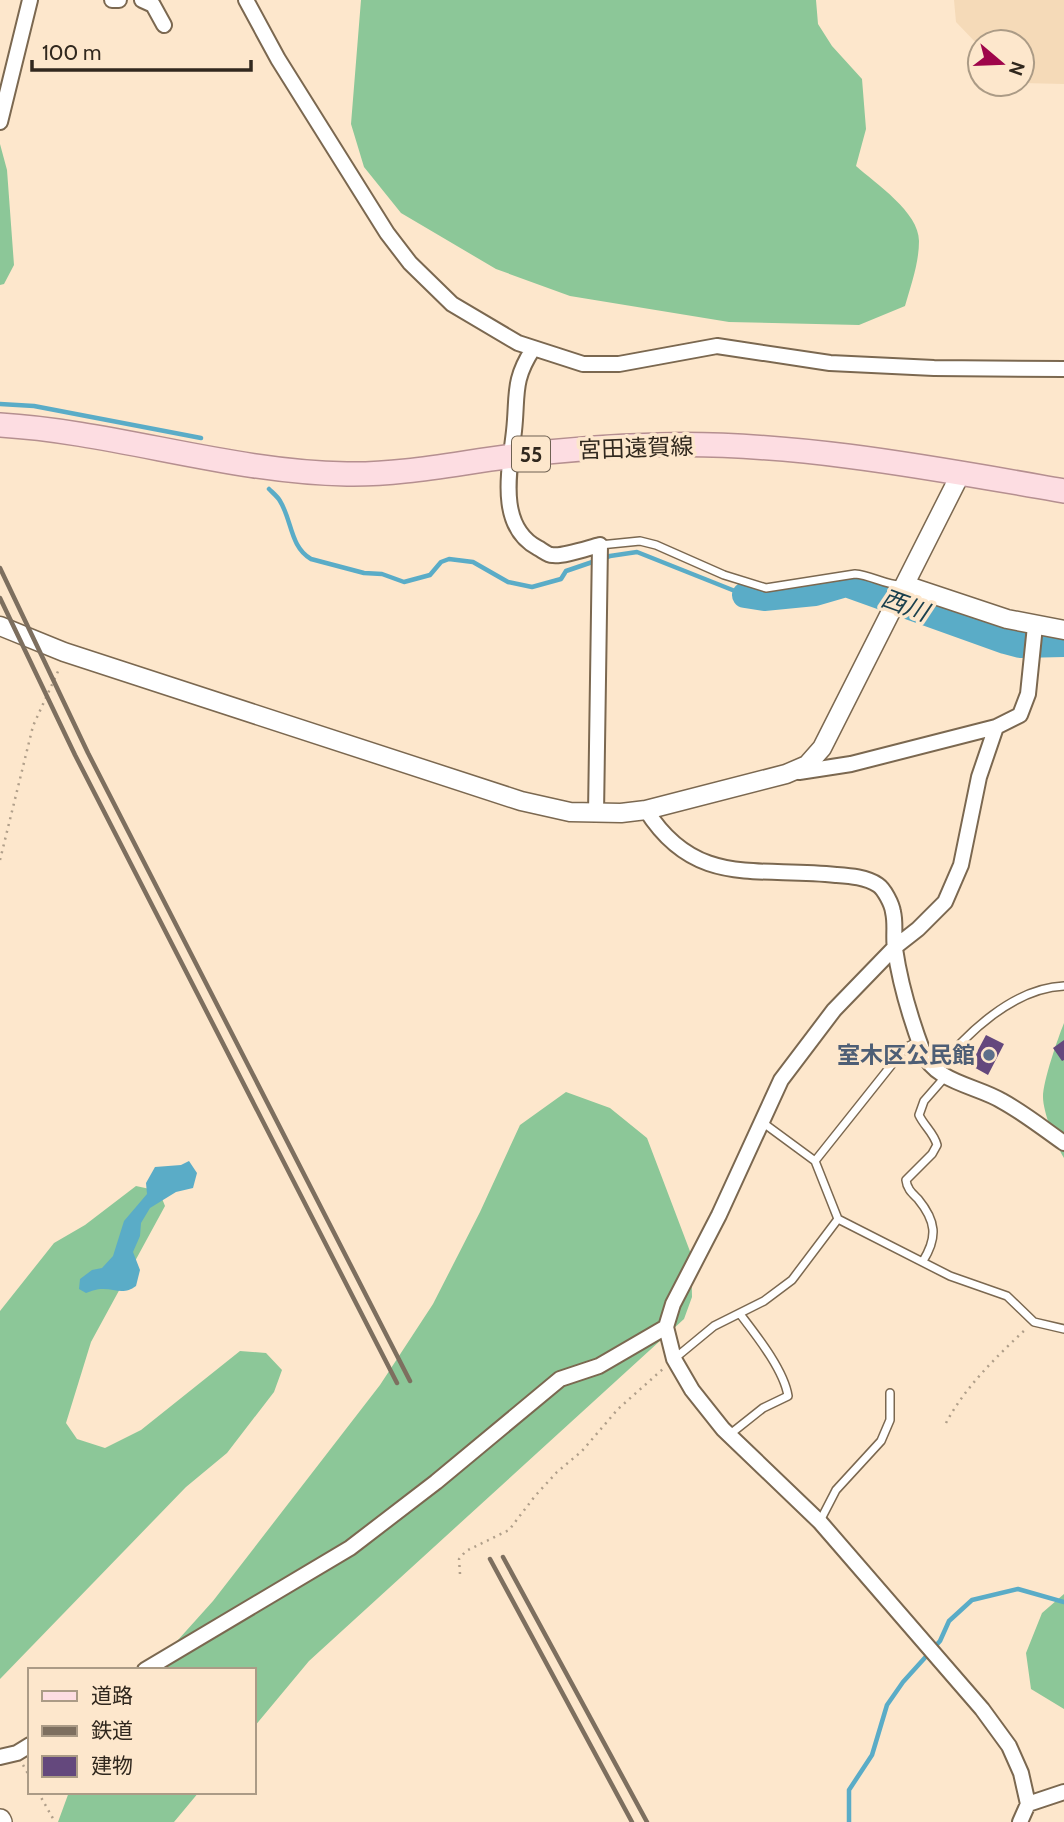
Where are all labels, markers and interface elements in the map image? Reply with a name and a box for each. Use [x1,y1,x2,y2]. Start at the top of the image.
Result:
scale bar [32,28,250,72]
north arrow [966,28,1036,98]
text: 100 m [42,40,101,65]
text: N [1004,58,1030,78]
street label: 宮田遠賀線 [578,432,694,464]
road number: 55 [512,436,550,472]
water label: 西川 [877,583,935,628]
place label: 室木区公民館 [837,1041,975,1069]
marker: 室木区公民館 [981,1047,997,1063]
legend [28,1668,256,1794]
text: 道路 [91,1683,133,1708]
text: 鉄道 [91,1718,133,1743]
text: 建物 [91,1753,133,1778]

